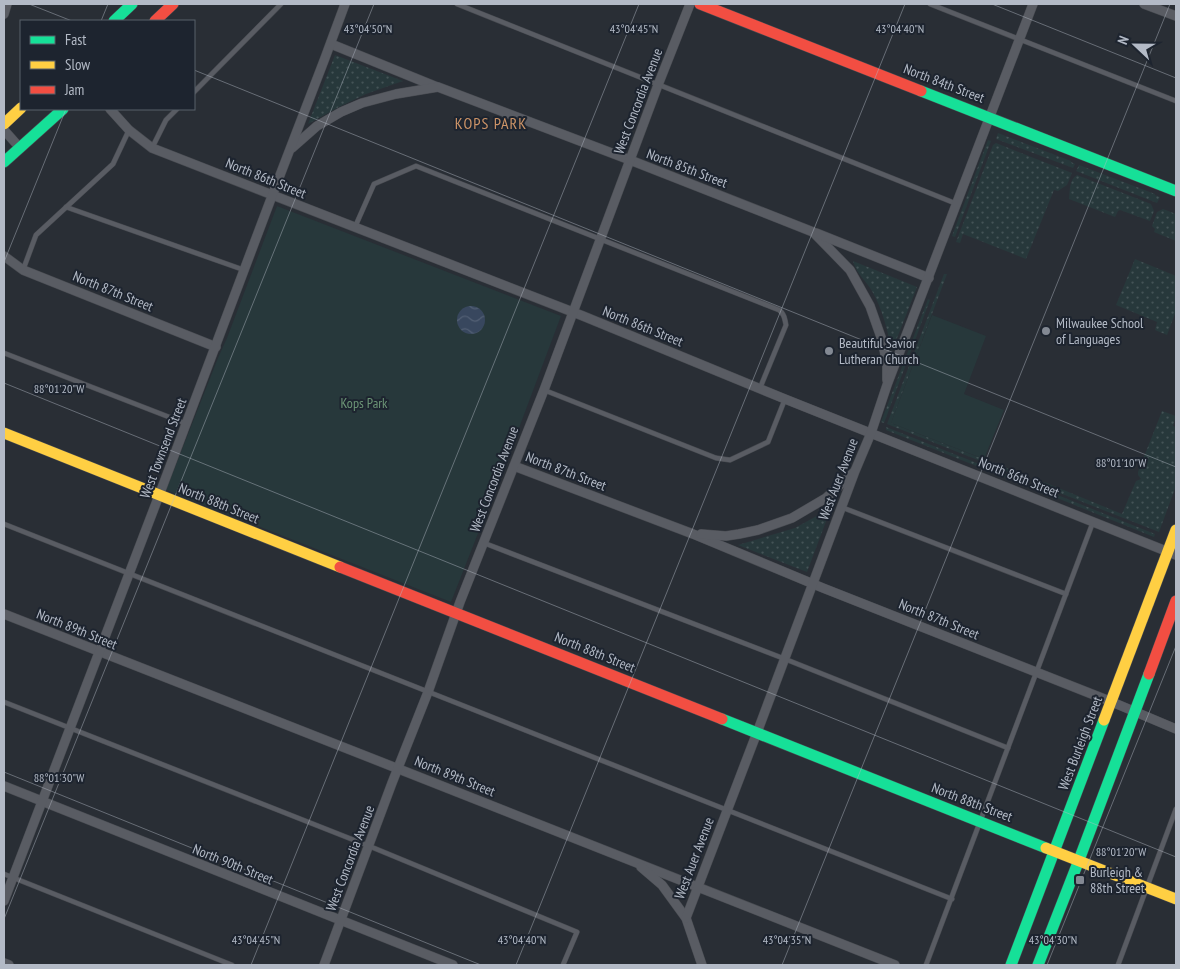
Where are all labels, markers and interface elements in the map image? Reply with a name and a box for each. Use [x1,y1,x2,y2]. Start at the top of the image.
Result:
legend [20,20,195,110]
north arrow [1110,20,1160,70]
text: 43°04'50"N [344,21,392,36]
text: 43°04'45"N [610,21,658,36]
text: 43°04'40"N [876,21,924,36]
text: Fast [65,30,86,49]
text: N [1113,33,1133,47]
street label: West Concordia Avenue [610,45,667,156]
text: Slow [65,55,90,74]
street label: North 84th Street [901,59,987,107]
text: Jam [64,80,84,99]
district label: KOPS PARK [455,113,527,133]
street label: North 85th Street [644,144,730,192]
street label: North 86th Street [223,154,309,202]
street label: North 87th Street [70,267,156,315]
street label: North 86th Street [600,302,686,350]
place label: Milwaukee School of Languages [1056,314,1144,348]
marker: Milwaukee School of Languages [1040,325,1052,337]
place label: Beautiful Savior Lutheran Church [839,334,919,368]
marker: Beautiful Savior Lutheran Church [823,345,835,357]
text: 88°01'20"W [34,381,84,396]
park label: Kops Park [341,394,388,412]
street label: West Townsend Street [136,395,190,501]
street label: West Concordia Avenue [466,423,523,534]
street label: West Auer Avenue [814,435,862,522]
street label: North 87th Street [523,447,609,495]
street label: North 86th Street [976,453,1062,501]
text: 88°01'10"W [1096,455,1146,470]
street label: North 88th Street [176,479,262,527]
street label: North 87th Street [896,595,982,643]
street label: North 89th Street [34,605,120,653]
street label: North 88th Street [552,628,638,676]
street label: West Burleigh Street [1054,693,1106,792]
street label: North 89th Street [412,752,498,800]
text: 88°01'30"W [34,770,84,785]
street label: North 88th Street [929,778,1015,826]
street label: West Concordia Avenue [322,802,379,913]
street label: West Auer Avenue [670,814,718,901]
street label: North 90th Street [190,840,276,888]
text: 88°01'20"W [1096,844,1146,859]
place label: Burleigh & 88th Street [1090,863,1145,897]
marker: Burleigh & 88th Street [1074,874,1086,886]
text: 43°04'45"N [232,932,280,947]
text: 43°04'40"N [498,932,546,947]
text: 43°04'35"N [763,932,811,947]
text: 43°04'30"N [1029,932,1077,947]

